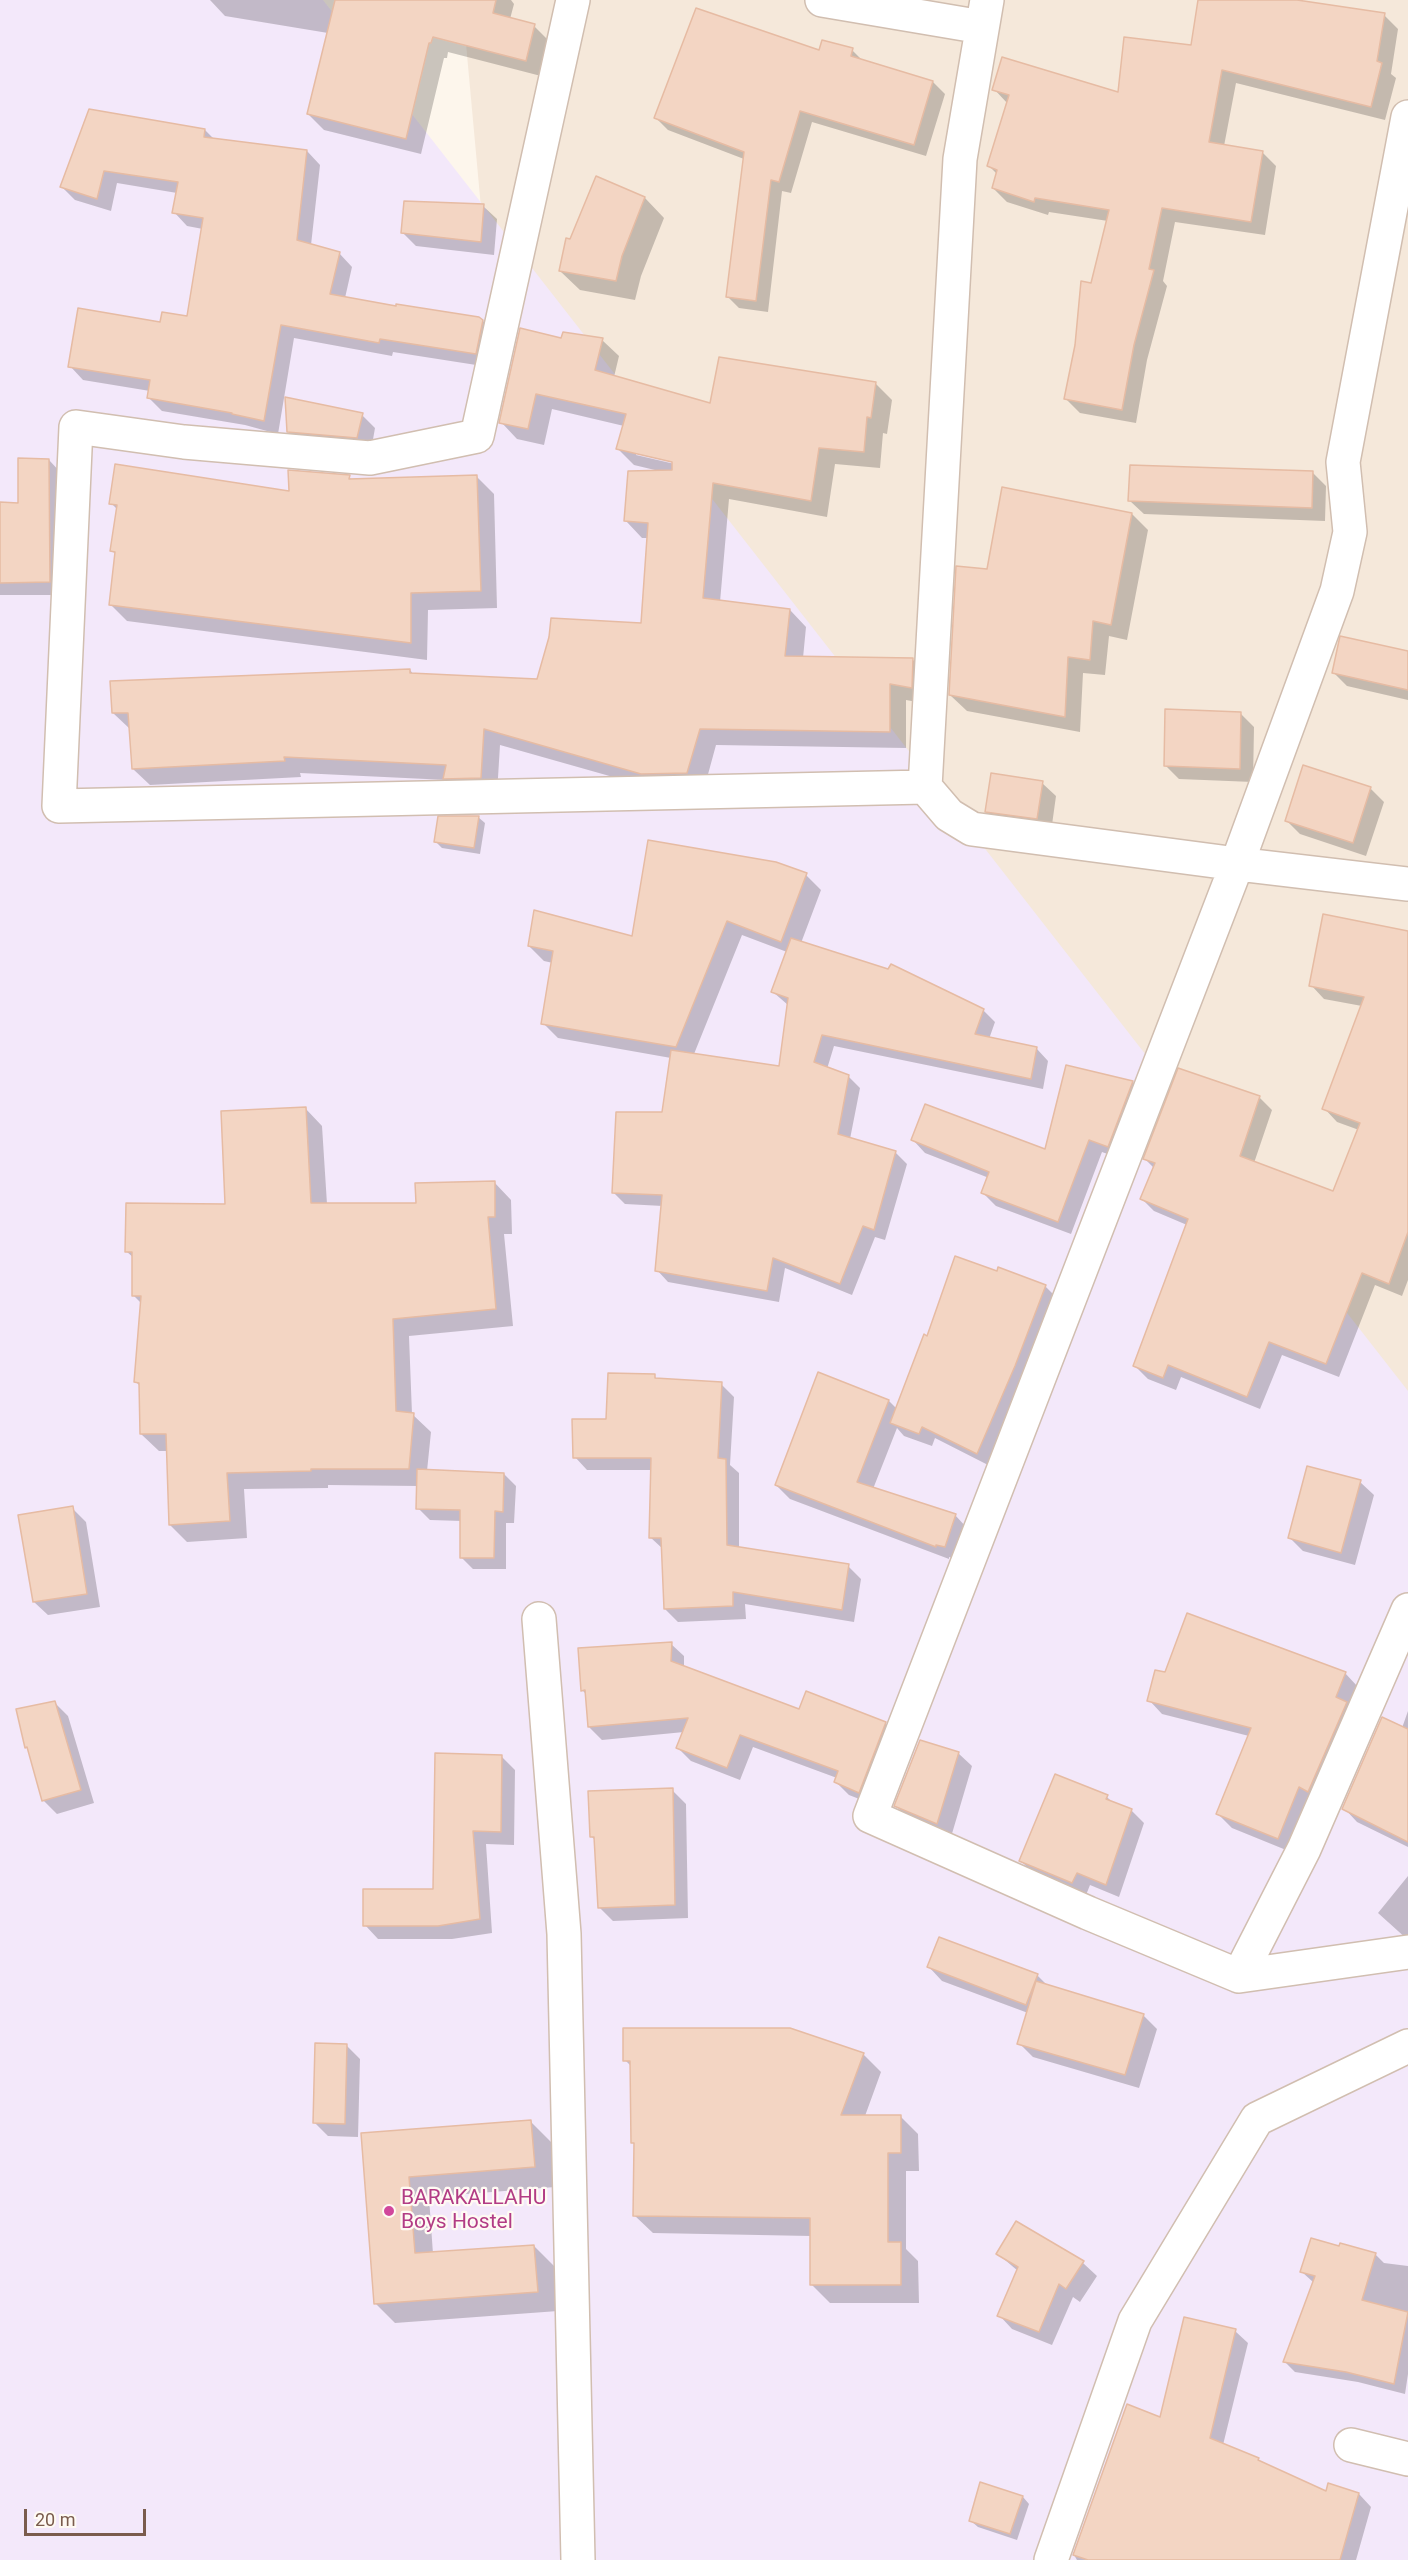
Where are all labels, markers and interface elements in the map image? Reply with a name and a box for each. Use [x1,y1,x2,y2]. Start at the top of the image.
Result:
place label: BARAKALLAHU Boys Hostel [401,2186,546,2236]
marker: BARAKALLAHU Boys Hostel [382,2204,396,2218]
scale bar [27,2497,148,2535]
text: 20 m [35,2509,75,2530]

